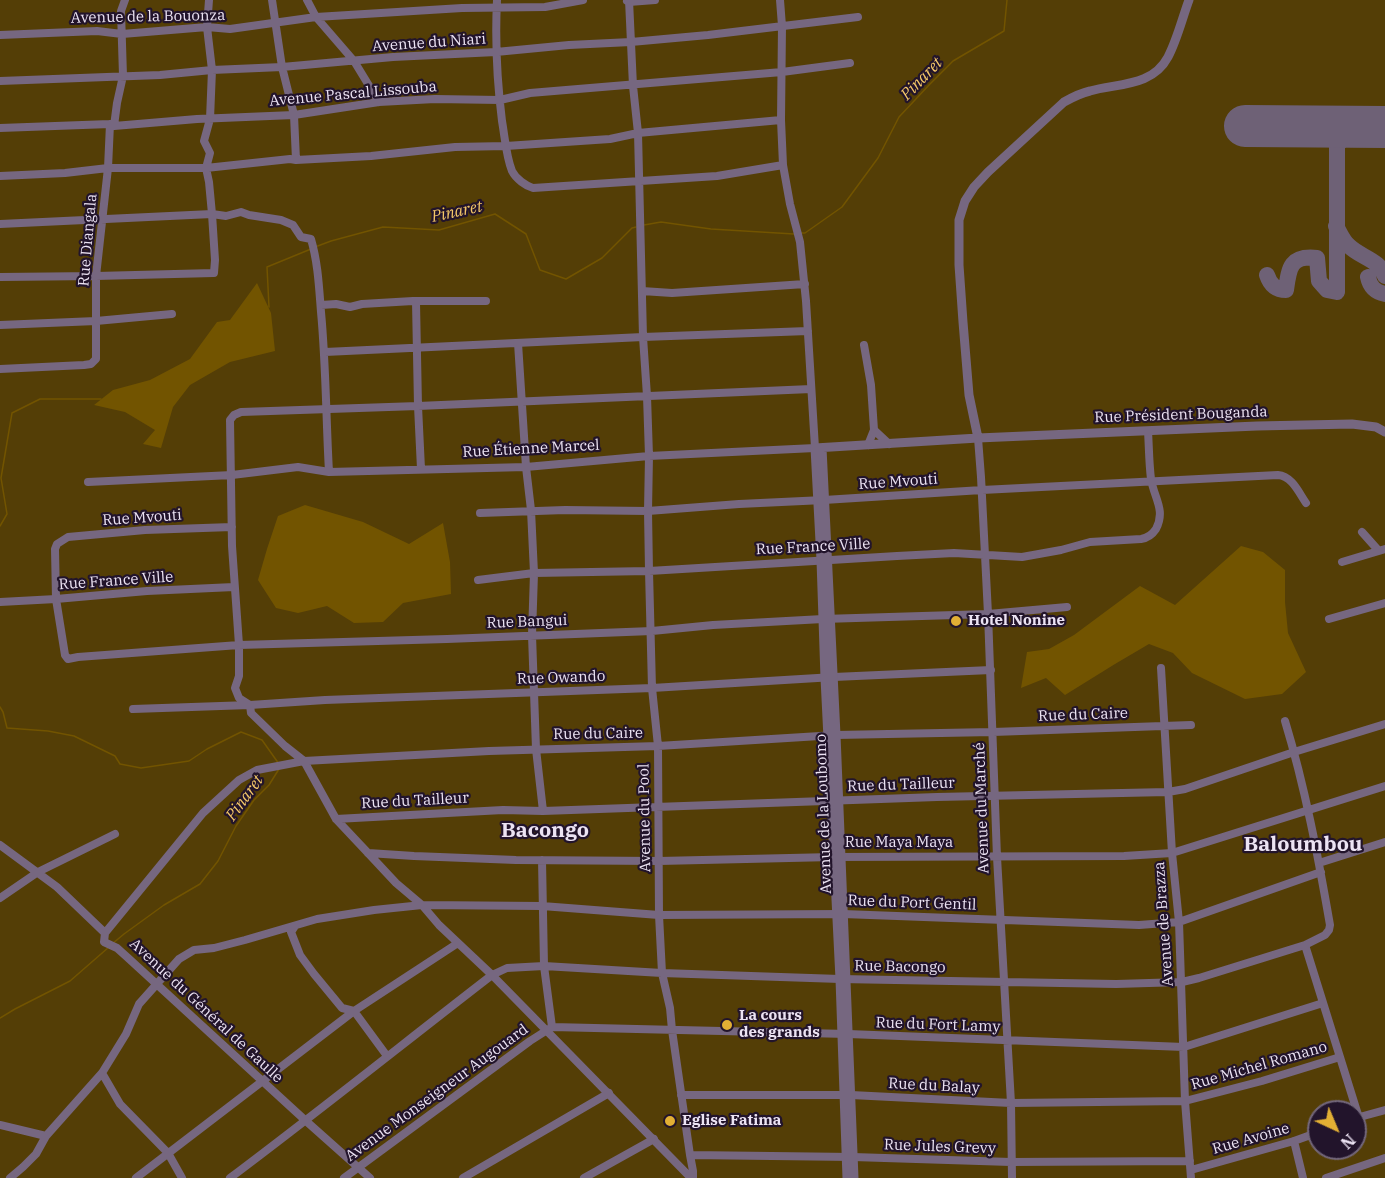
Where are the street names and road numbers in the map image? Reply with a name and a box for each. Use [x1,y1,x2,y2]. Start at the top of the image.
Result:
street label: Avenue de la Bouonza [71,7,225,27]
street label: Avenue du Niari [371,30,487,56]
street label: Avenue Pascal Lissouba [269,78,437,110]
street label: Rue Diangala [75,193,101,287]
street label: Rue Président Bouganda [1094,403,1268,427]
street label: Rue Étienne Marcel [462,436,600,462]
street label: Rue Mvouti [858,470,938,494]
street label: Rue Mvouti [102,506,182,530]
street label: Rue France Ville [755,535,871,559]
street label: Rue France Ville [58,568,174,594]
street label: Rue Bangui [486,612,568,632]
street label: Rue Owando [516,667,606,689]
street label: Rue du Caire [1038,704,1128,726]
street label: Rue du Caire [553,724,643,744]
street label: Avenue de la Loubomo [812,734,836,894]
street label: Avenue du Marché [971,742,993,874]
street label: Avenue du Pool [635,763,655,873]
street label: Rue du Tailleur [847,774,955,796]
street label: Rue du Tailleur [361,789,469,813]
street label: Rue Maya Maya [845,834,953,852]
street label: Avenue de Brazza [1151,861,1177,987]
street label: Rue du Port Gentil [847,892,977,914]
street label: Avenue du Général de Gaulle [125,935,287,1087]
street label: Rue Bacongo [854,957,946,977]
street label: Rue du Fort Lamy [875,1014,1001,1036]
street label: Avenue Monseigneur Augouard [342,1021,532,1165]
street label: Rue Michel Romano [1189,1038,1329,1094]
street label: Rue du Balay [888,1075,980,1097]
street label: Rue Avoine [1210,1119,1292,1159]
street label: Rue Jules Grevy [884,1136,996,1158]

